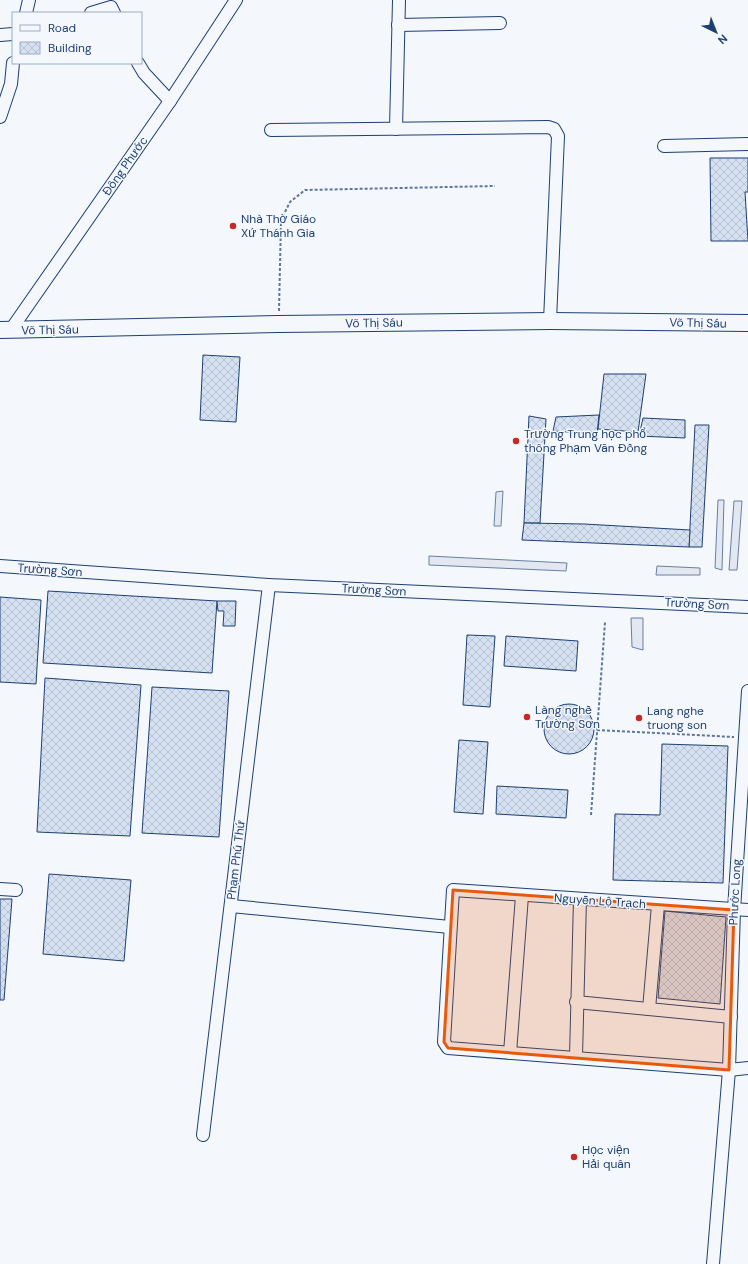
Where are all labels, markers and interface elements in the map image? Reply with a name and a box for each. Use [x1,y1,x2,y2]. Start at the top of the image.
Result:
legend [12,12,142,64]
north arrow [696,12,736,52]
text: Road [48,20,76,36]
text: N [715,31,731,47]
text: Building [48,40,92,56]
street label: Đông Phước [99,133,151,199]
place label: Nhà Thờ Giáo Xứ Thánh Gia [241,211,316,241]
marker: Nhà Thờ Giáo Xứ Thánh Gia [228,221,238,231]
street label: Võ Thị Sáu [345,314,403,331]
street label: Võ Thị Sáu [669,315,727,332]
street label: Võ Thị Sáu [21,321,79,338]
place label: Trường Trung học phổ thông Phạm Văn Đồng [524,426,647,456]
marker: Trường Trung học phổ thông Phạm Văn Đồng [511,436,521,446]
street label: Trường Sơn [17,560,83,580]
street label: Trường Sơn [341,580,407,600]
street label: Trường Sơn [664,594,730,614]
place label: Làng nghề Trường Sơn [535,702,600,732]
place label: Lang nghe truong son [647,703,707,733]
marker: Làng nghề Trường Sơn [522,712,532,722]
marker: Lang nghe truong son [634,713,644,723]
street label: Phạm Phú Thứ [223,819,249,901]
street label: Phước Long [725,858,745,926]
street label: Nguyễn Lộ Trạch [554,890,647,912]
place label: Học viện Hải quân [582,1142,631,1172]
marker: Học viện Hải quân [569,1152,579,1162]

